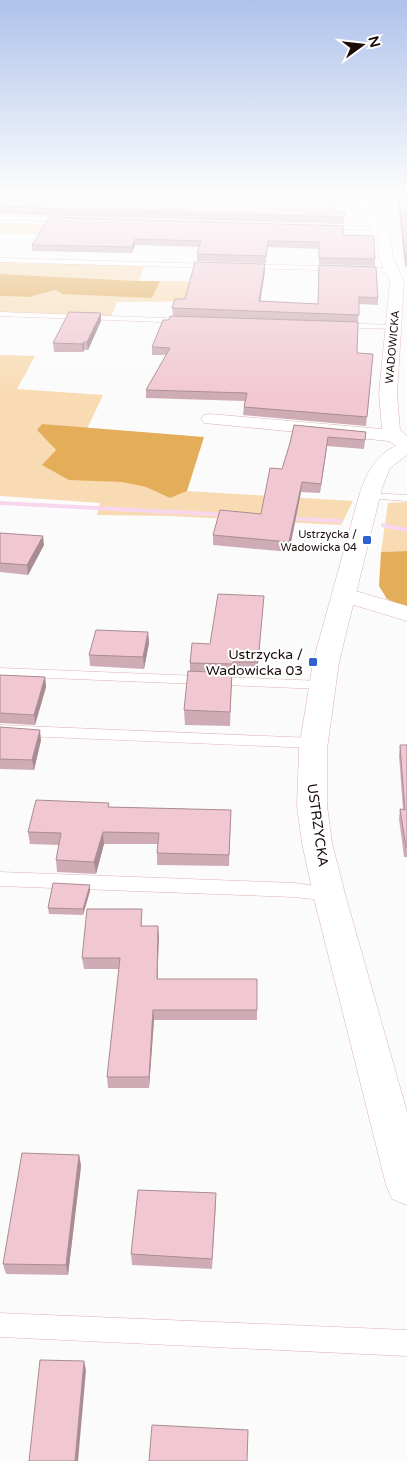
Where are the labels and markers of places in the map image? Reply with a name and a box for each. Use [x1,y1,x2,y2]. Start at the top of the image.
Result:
place label: Ustrzycka / Wadowicka 04 [281,528,357,554]
marker: Ustrzycka / Wadowicka 04 [361,534,373,546]
place label: Ustrzycka / Wadowicka 03 [206,646,303,679]
marker: Ustrzycka / Wadowicka 03 [307,656,319,668]

